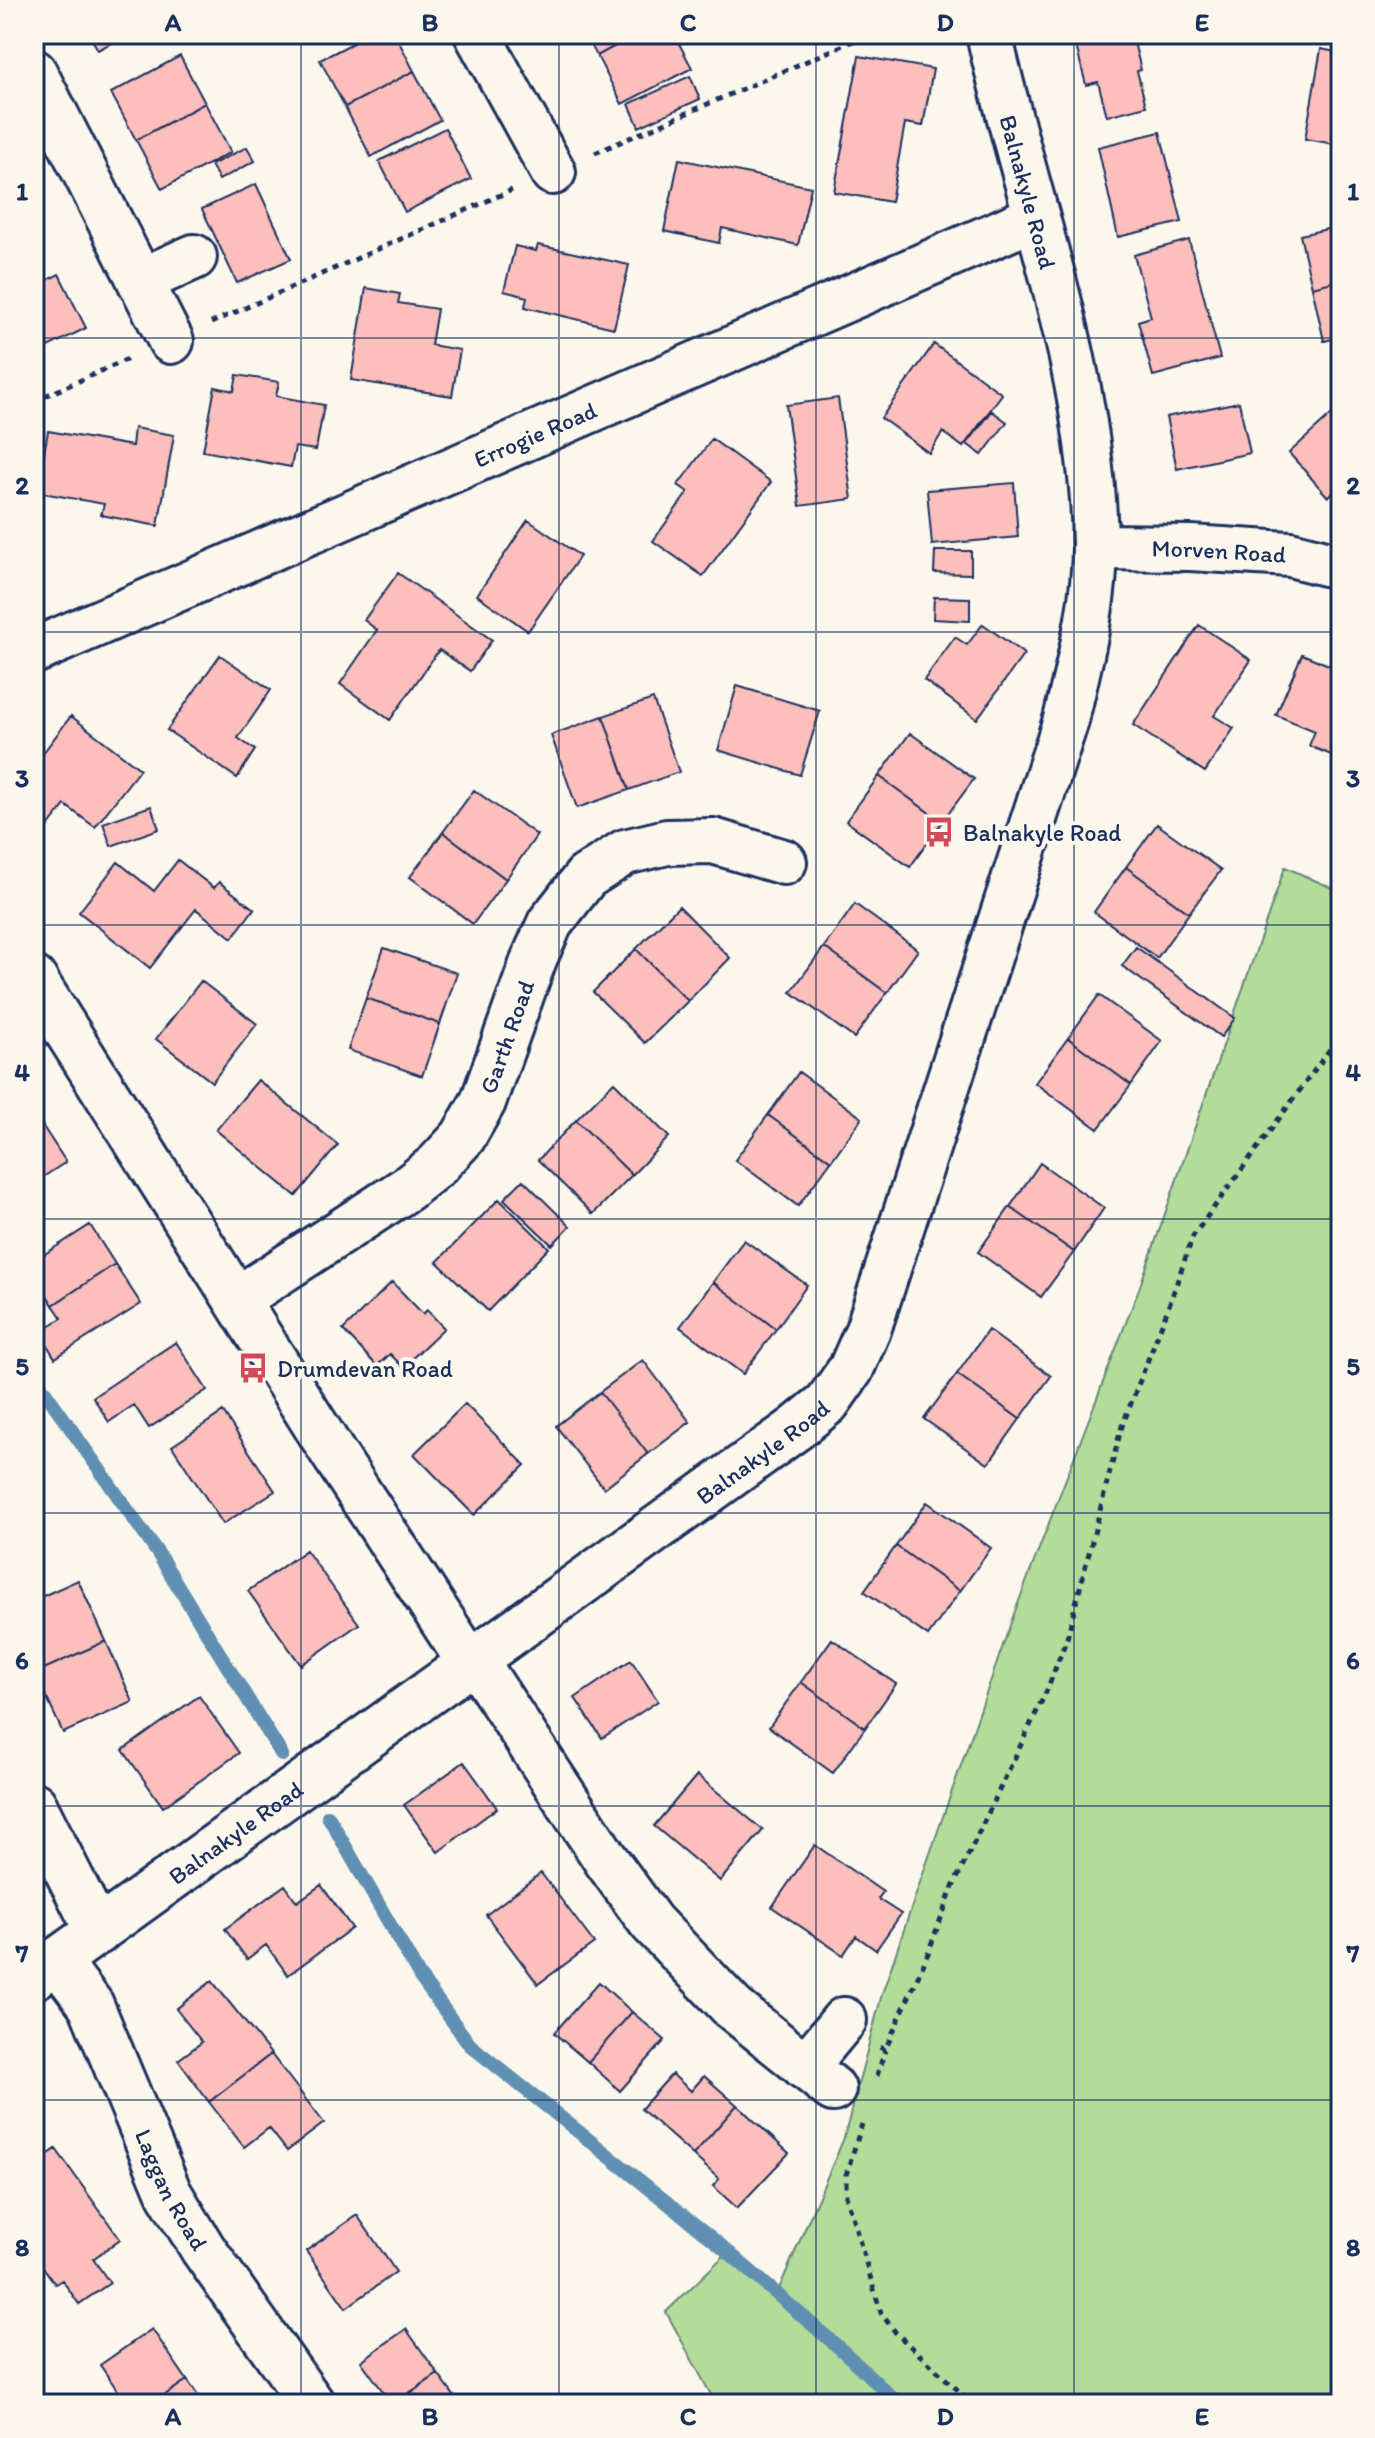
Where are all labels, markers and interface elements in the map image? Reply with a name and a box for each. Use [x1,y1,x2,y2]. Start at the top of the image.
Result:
text: A [164,6,182,38]
text: B [422,6,439,38]
text: C [680,6,697,38]
text: D [936,6,954,38]
text: E [1195,6,1209,38]
street label: Balnakyle Road [994,112,1062,272]
text: 1 [16,175,28,207]
text: 1 [1347,175,1359,207]
street label: Errogie Road [469,395,601,473]
text: 2 [15,469,29,501]
text: 2 [1346,469,1360,501]
street label: Morven Road [1151,533,1287,568]
text: 3 [15,762,29,794]
text: 3 [1346,762,1360,794]
bus stop icon: Balnakyle Road [922,815,956,849]
place label: Balnakyle Road [963,818,1121,847]
street label: Garth Road [473,976,540,1097]
text: 4 [14,1056,30,1088]
text: 4 [1345,1056,1361,1088]
text: 5 [15,1350,29,1382]
text: 5 [1346,1350,1360,1382]
bus stop icon: Drumdevan Road [236,1351,270,1385]
place label: Drumdevan Road [277,1354,453,1383]
street label: Balnakyle Road [690,1393,835,1510]
text: 6 [15,1644,29,1676]
text: 6 [1346,1644,1360,1676]
street label: Balnakyle Road [162,1774,308,1890]
text: 7 [15,1937,29,1969]
text: 7 [1346,1937,1360,1969]
street label: Laggan Road [129,2124,215,2255]
text: 8 [15,2231,29,2263]
text: 8 [1346,2231,1360,2263]
text: A [164,2400,182,2432]
text: B [422,2400,439,2432]
text: C [680,2400,697,2432]
text: D [936,2400,954,2432]
text: E [1195,2400,1209,2432]

